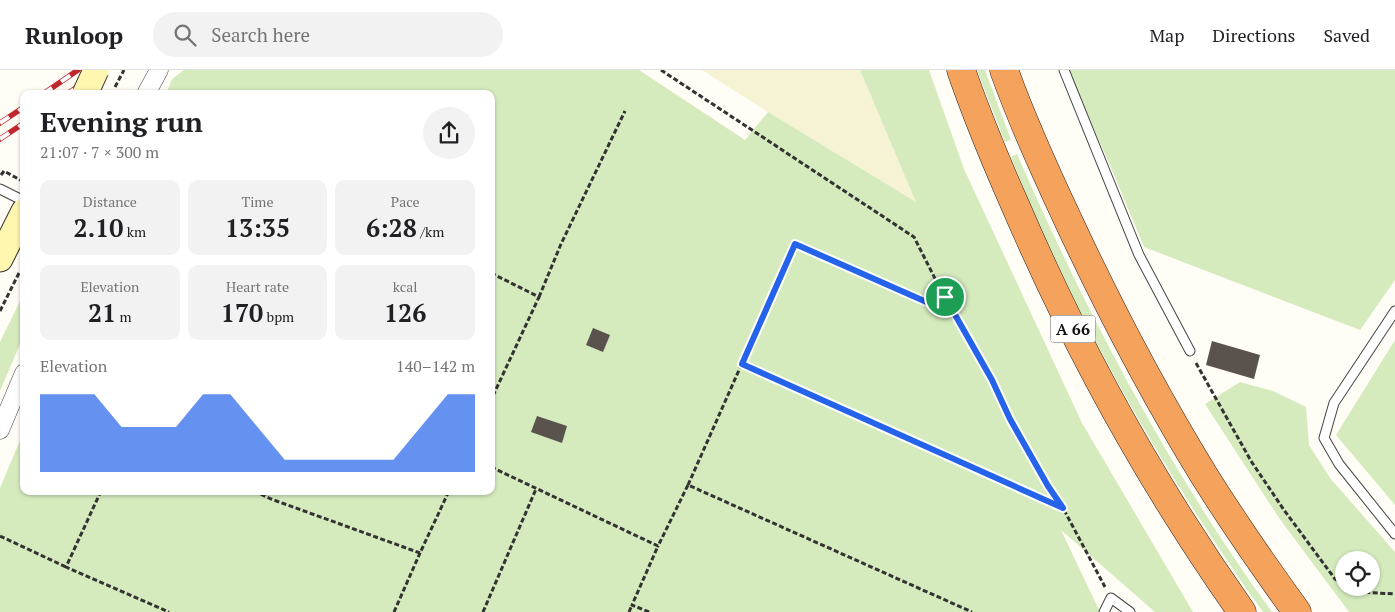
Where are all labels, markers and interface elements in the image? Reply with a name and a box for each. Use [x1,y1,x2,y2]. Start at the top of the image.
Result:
search box [153,12,503,57]
text: Runloop [25,19,123,51]
icon: search [171,21,199,49]
text: Search here [211,22,310,47]
text: Map [1149,23,1184,47]
text: Directions [1212,23,1295,47]
text: Saved [1323,23,1370,47]
text: Evening run [40,103,203,140]
button: share [423,107,475,159]
text: 21:07 · 7 × 300 m [40,141,159,163]
text: Distance [83,192,137,211]
text: Time [241,192,274,211]
text: Pace [391,192,420,211]
text: 2.10 [74,211,123,244]
text: 13:35 [225,211,290,244]
text: 6:28 [366,211,417,244]
text: km [123,222,146,241]
text: /km [417,222,444,241]
pin [924,276,966,318]
text: Elevation [80,277,139,296]
text: Heart rate [226,277,289,296]
text: kcal [393,277,418,296]
icon: arrive [931,283,959,311]
text: 21 [88,296,116,329]
text: 170 [221,296,263,329]
text: 126 [384,296,426,329]
text: m [116,307,132,326]
text: bpm [263,307,294,326]
road number: A 66 [1050,315,1096,342]
text: Elevation [40,355,107,377]
text: 140–142 m [396,355,475,377]
map controls [1335,551,1380,596]
button: locate [1335,551,1380,596]

